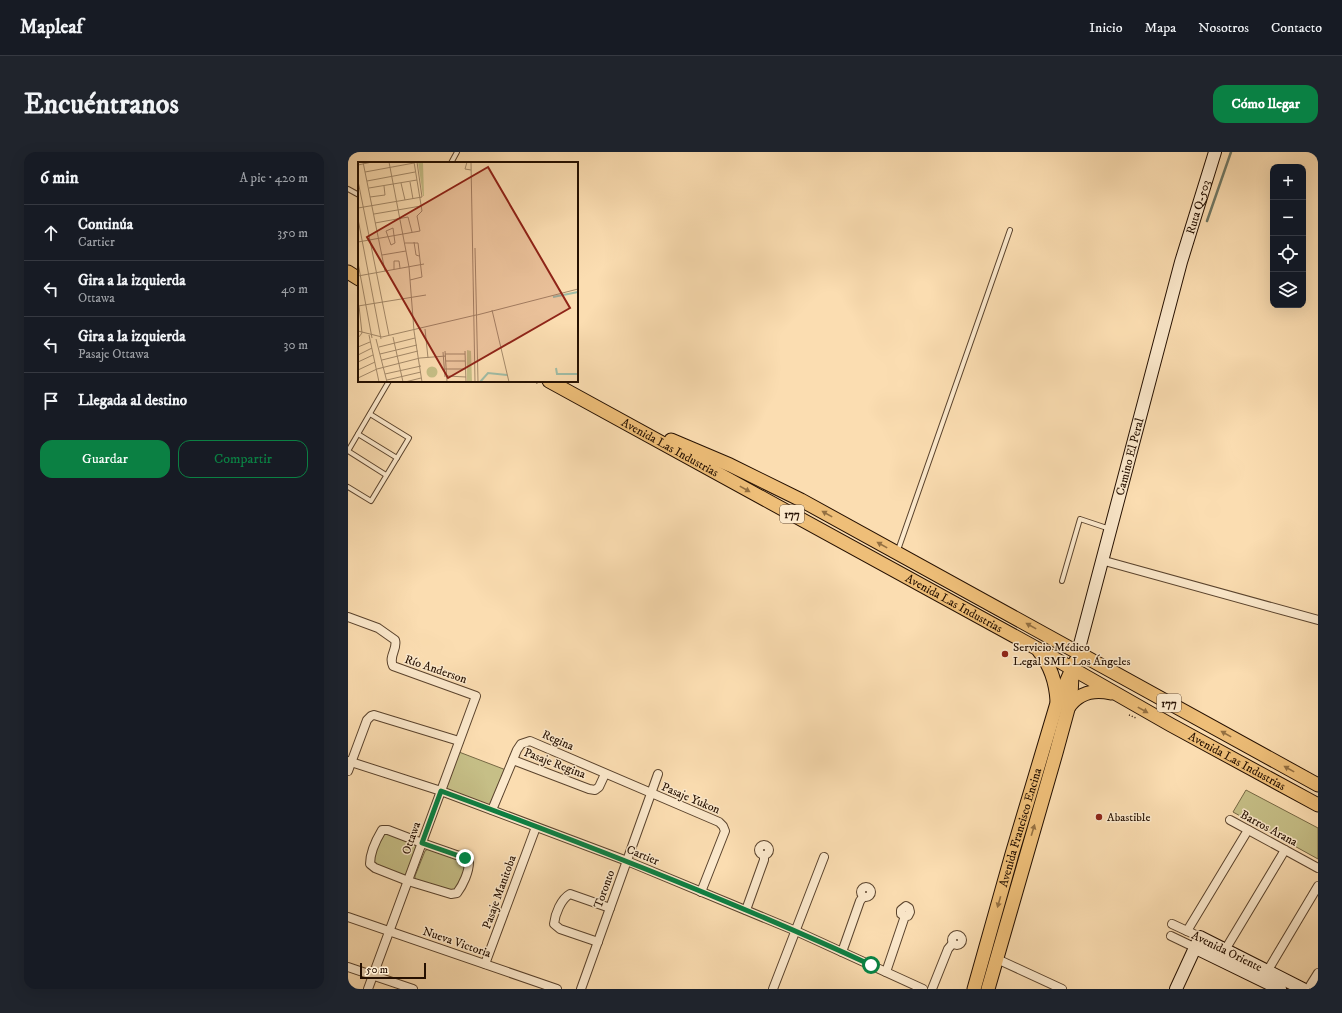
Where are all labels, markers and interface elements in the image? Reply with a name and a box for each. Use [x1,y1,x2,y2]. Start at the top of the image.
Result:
text: Mapleaf [20,16,83,39]
text: Inicio [1089,19,1122,37]
text: Mapa [1144,19,1176,37]
text: Nosotros [1198,19,1249,37]
text: Contacto [1271,19,1322,37]
button: Cómo llegar [1213,85,1318,123]
text: Encuéntranos [24,87,179,122]
inset map [358,162,578,382]
map controls [1270,164,1306,308]
button: + [1270,164,1306,200]
text: 6 min [40,167,79,189]
text: A pie · 420 m [240,170,308,186]
street label: Ruta Q-503 [1183,178,1214,236]
button: − [1270,200,1306,236]
text: Continúa [78,215,133,234]
icon: ahead [40,222,62,244]
text: 350 m [277,225,308,241]
text: Cartier [78,234,115,250]
button: locate [1270,236,1306,272]
text: Gira a la izquierda [78,271,186,290]
button: layers [1270,272,1306,308]
icon: left [40,278,62,300]
text: 40 m [281,281,308,297]
text: Ottawa [78,290,115,306]
text: Gira a la izquierda [78,327,186,346]
icon: left [40,334,62,356]
text: 30 m [284,337,308,353]
text: Pasaje Ottawa [78,346,149,362]
icon: arrive [40,390,62,412]
text: Llegada al destino [78,391,187,410]
street label: Avenida Las Industrias [619,415,721,480]
street label: Camino El Peral [1113,416,1148,497]
button: Guardar [40,440,170,478]
button: Compartir [178,440,308,478]
one-way arrow [739,485,751,492]
road number: 177 [780,505,804,523]
one-way arrow [821,511,832,518]
one-way arrow [876,541,888,548]
street label: Avenida Las Industrias [903,571,1005,636]
one-way arrow [1025,623,1037,630]
place label: Servicio Médico Legal SML Los Ángeles [1013,640,1131,669]
marker: Servicio Médico Legal SML Los Ángeles [1000,649,1010,659]
street label: Río Anderson [403,652,470,687]
road number: 177 [1157,694,1181,712]
one-way arrow [1137,706,1149,713]
street label: Regina [540,727,577,754]
street label: Avenida Las Industrias [1186,729,1288,794]
one-way arrow [1221,731,1232,738]
street label: Pasaje Regina [522,745,589,782]
street label: Avenida Francisco Encina [996,765,1045,889]
one-way arrow [1283,766,1295,773]
street label: Pasaje Yukon [659,779,723,818]
street label: Barros Arana [1238,807,1301,850]
place label: Abastible [1107,810,1150,825]
marker: Abastible [1094,812,1104,822]
street label: Ottawa [399,819,425,857]
one-way arrow [1030,824,1036,836]
street label: Cartier [624,842,662,869]
route end [456,849,474,867]
street label: Pasaje Manitoba [479,852,520,931]
street label: Toronto [591,868,618,910]
one-way arrow [996,896,1002,908]
street label: Nueva Victoria [421,924,494,961]
street label: Avenida Oriente [1189,928,1265,975]
route start [862,956,880,974]
scale bar [360,961,426,980]
text: 50 m [366,963,388,977]

